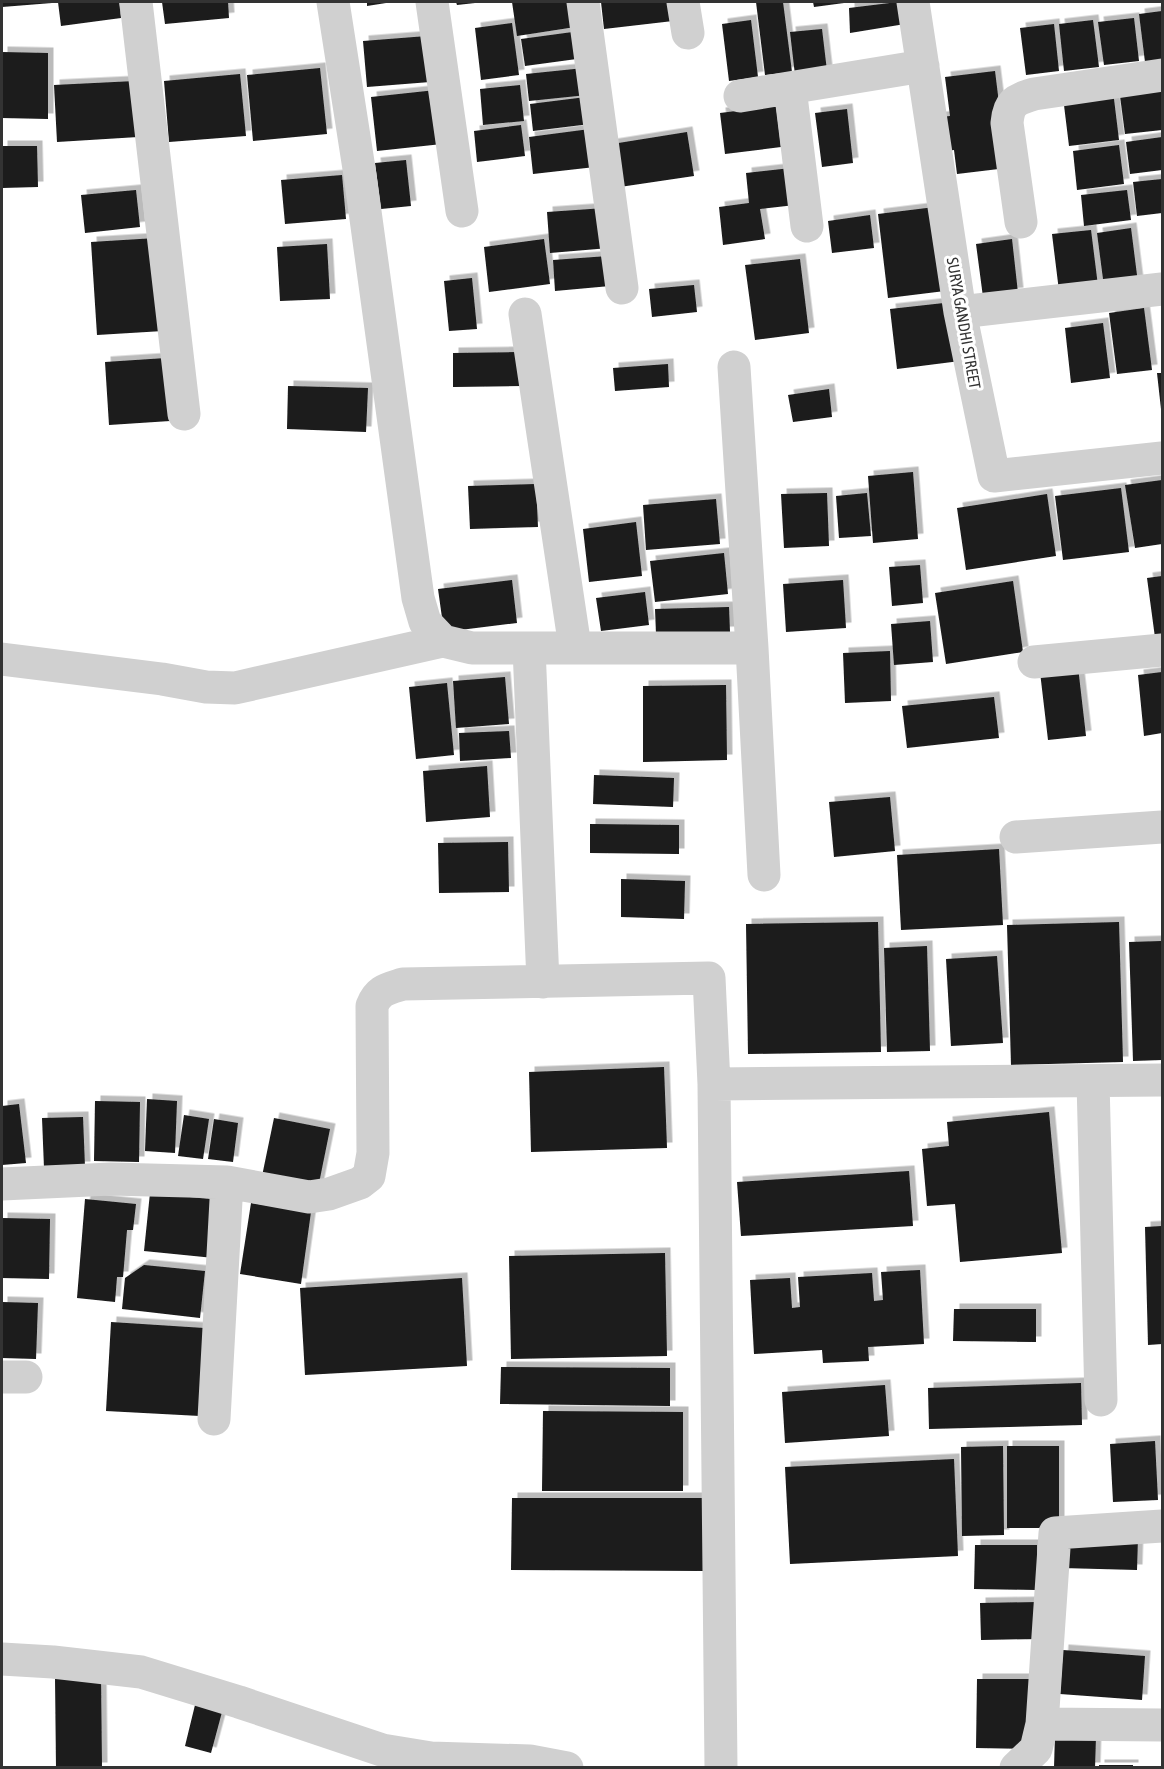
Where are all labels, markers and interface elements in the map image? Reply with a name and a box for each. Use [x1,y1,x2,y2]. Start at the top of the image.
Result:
street label: SURYA GANDHI STREET [944,256,984,390]

